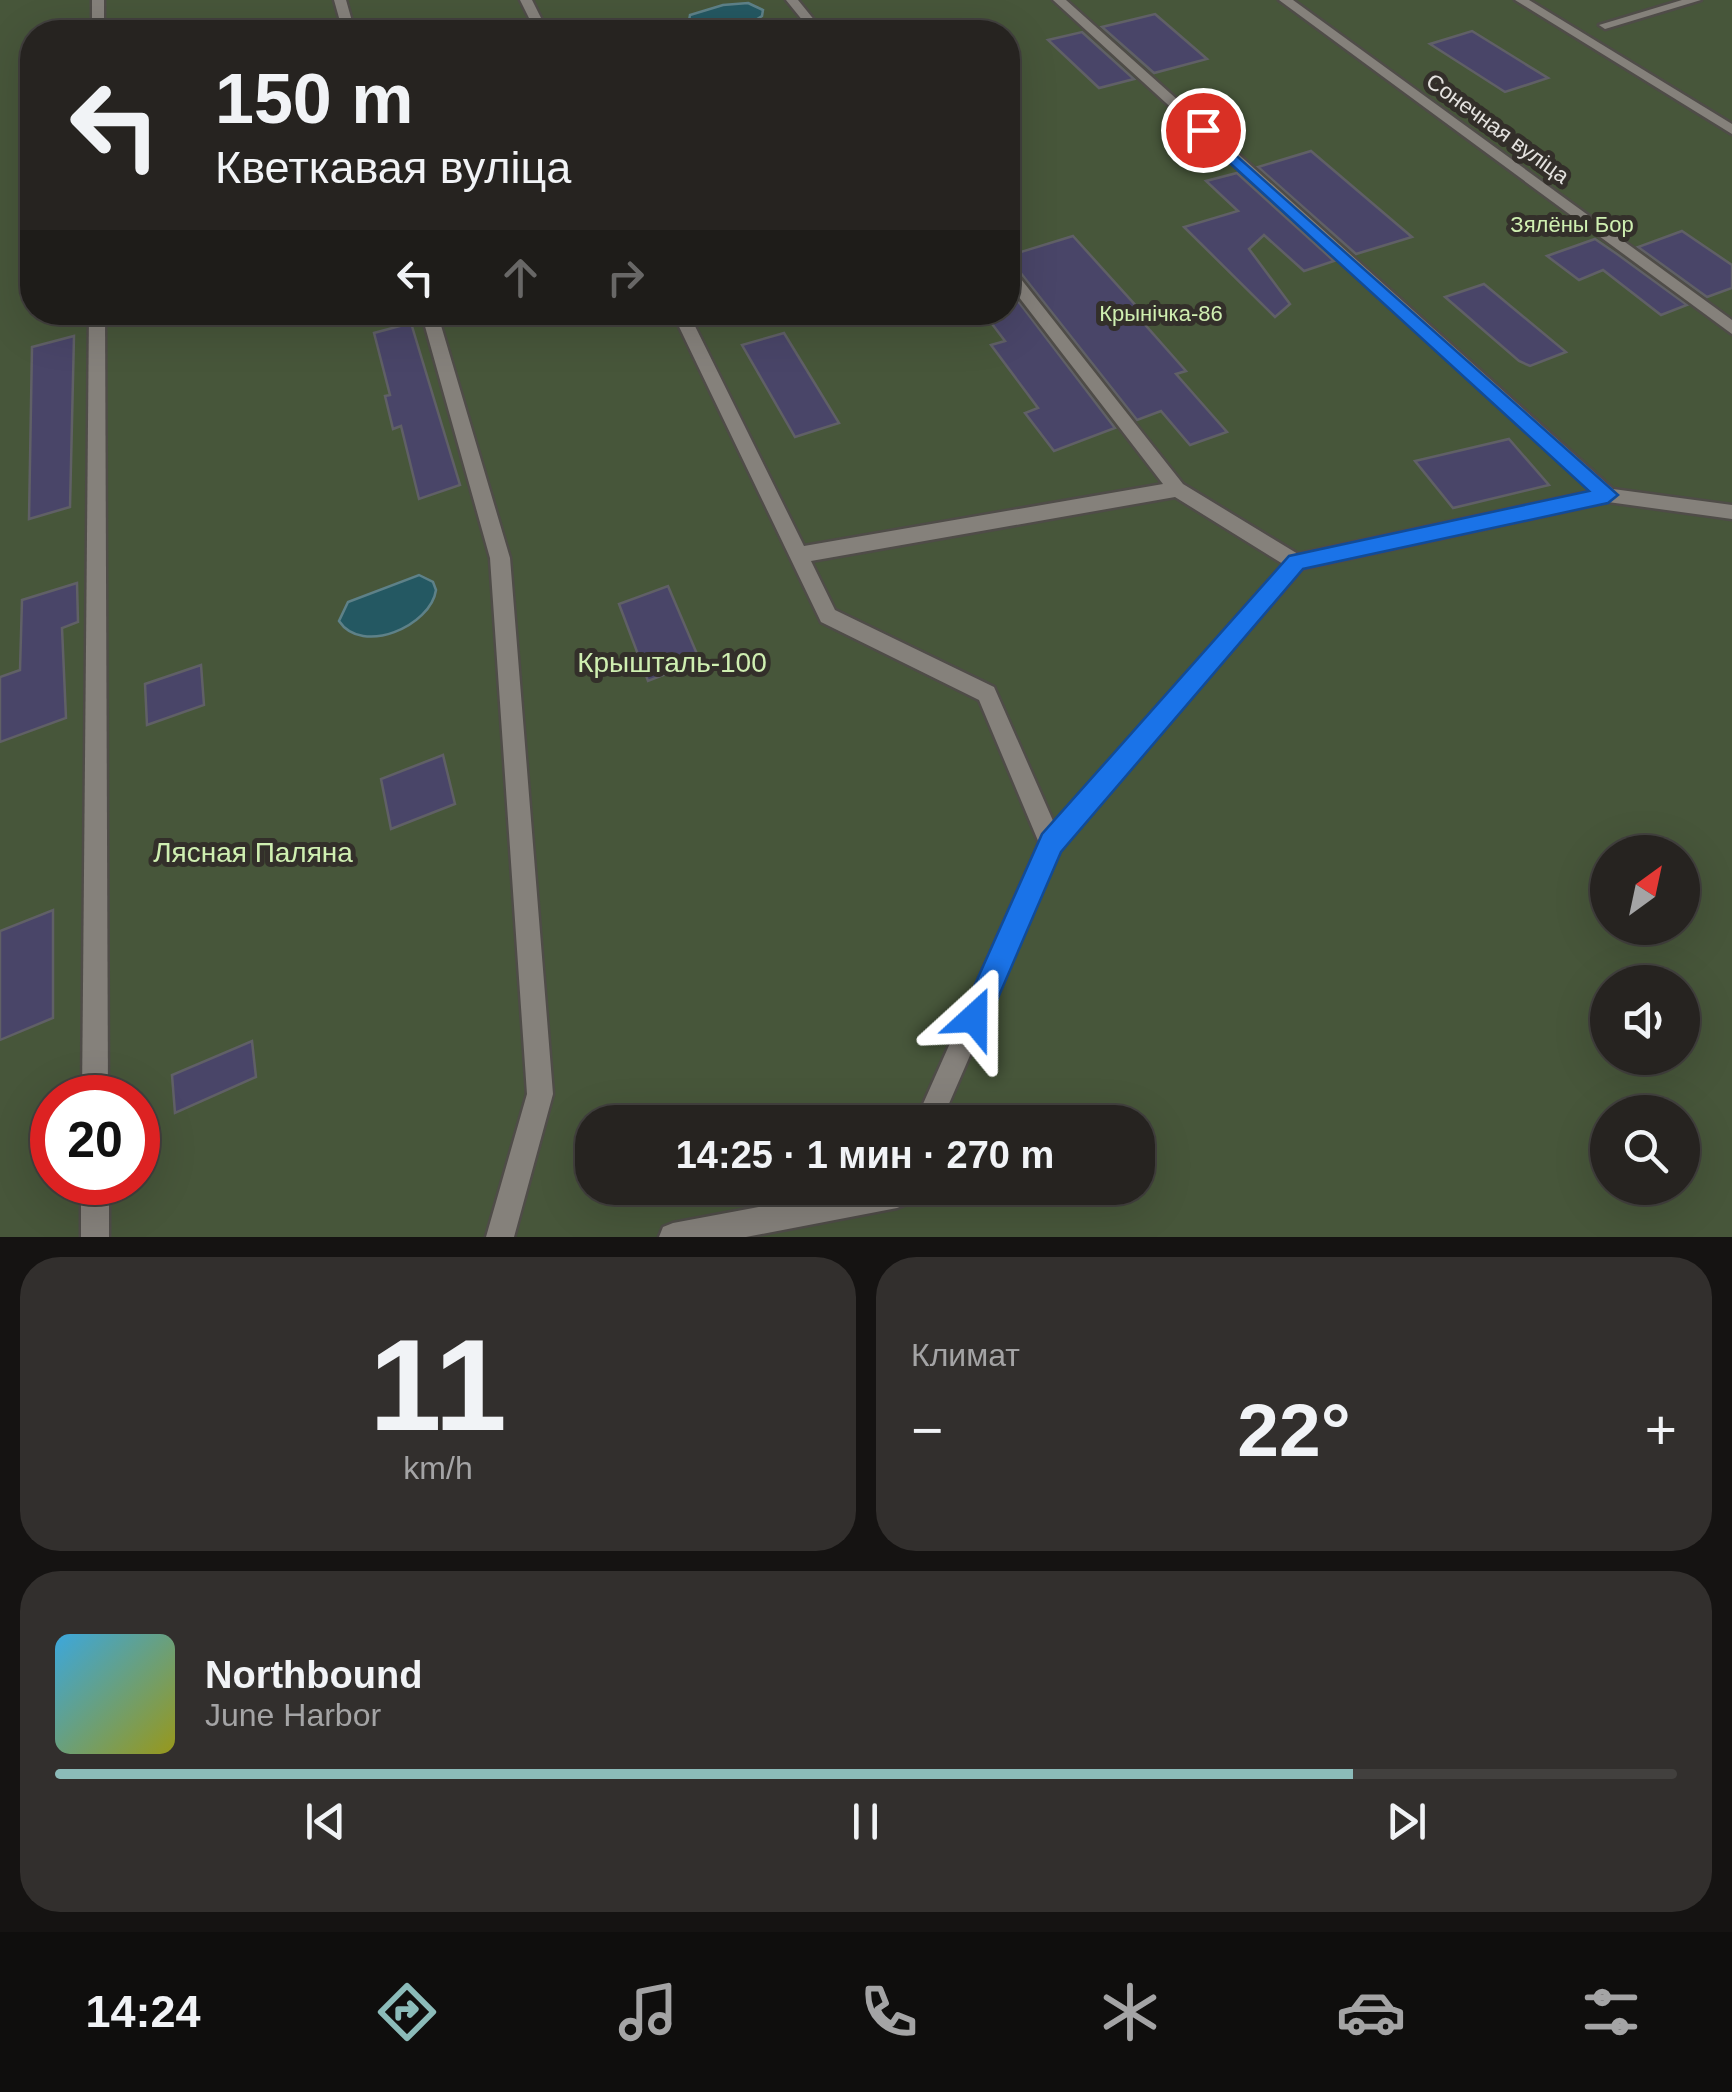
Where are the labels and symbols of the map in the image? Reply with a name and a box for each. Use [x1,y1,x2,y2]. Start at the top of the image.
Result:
street label: Сонечная вуліца [1422,68,1574,189]
pin [1161,88,1246,173]
park label: Зялёны Бор [1510,212,1634,237]
park label: Крынічка-86 [1099,301,1223,326]
park label: Крышталь-100 [577,647,767,678]
north arrow [1590,835,1700,945]
park label: Лясная Паляна [153,837,353,868]
position arrow [922,966,1026,1070]
speed limit sign: 20 [30,1075,160,1205]

